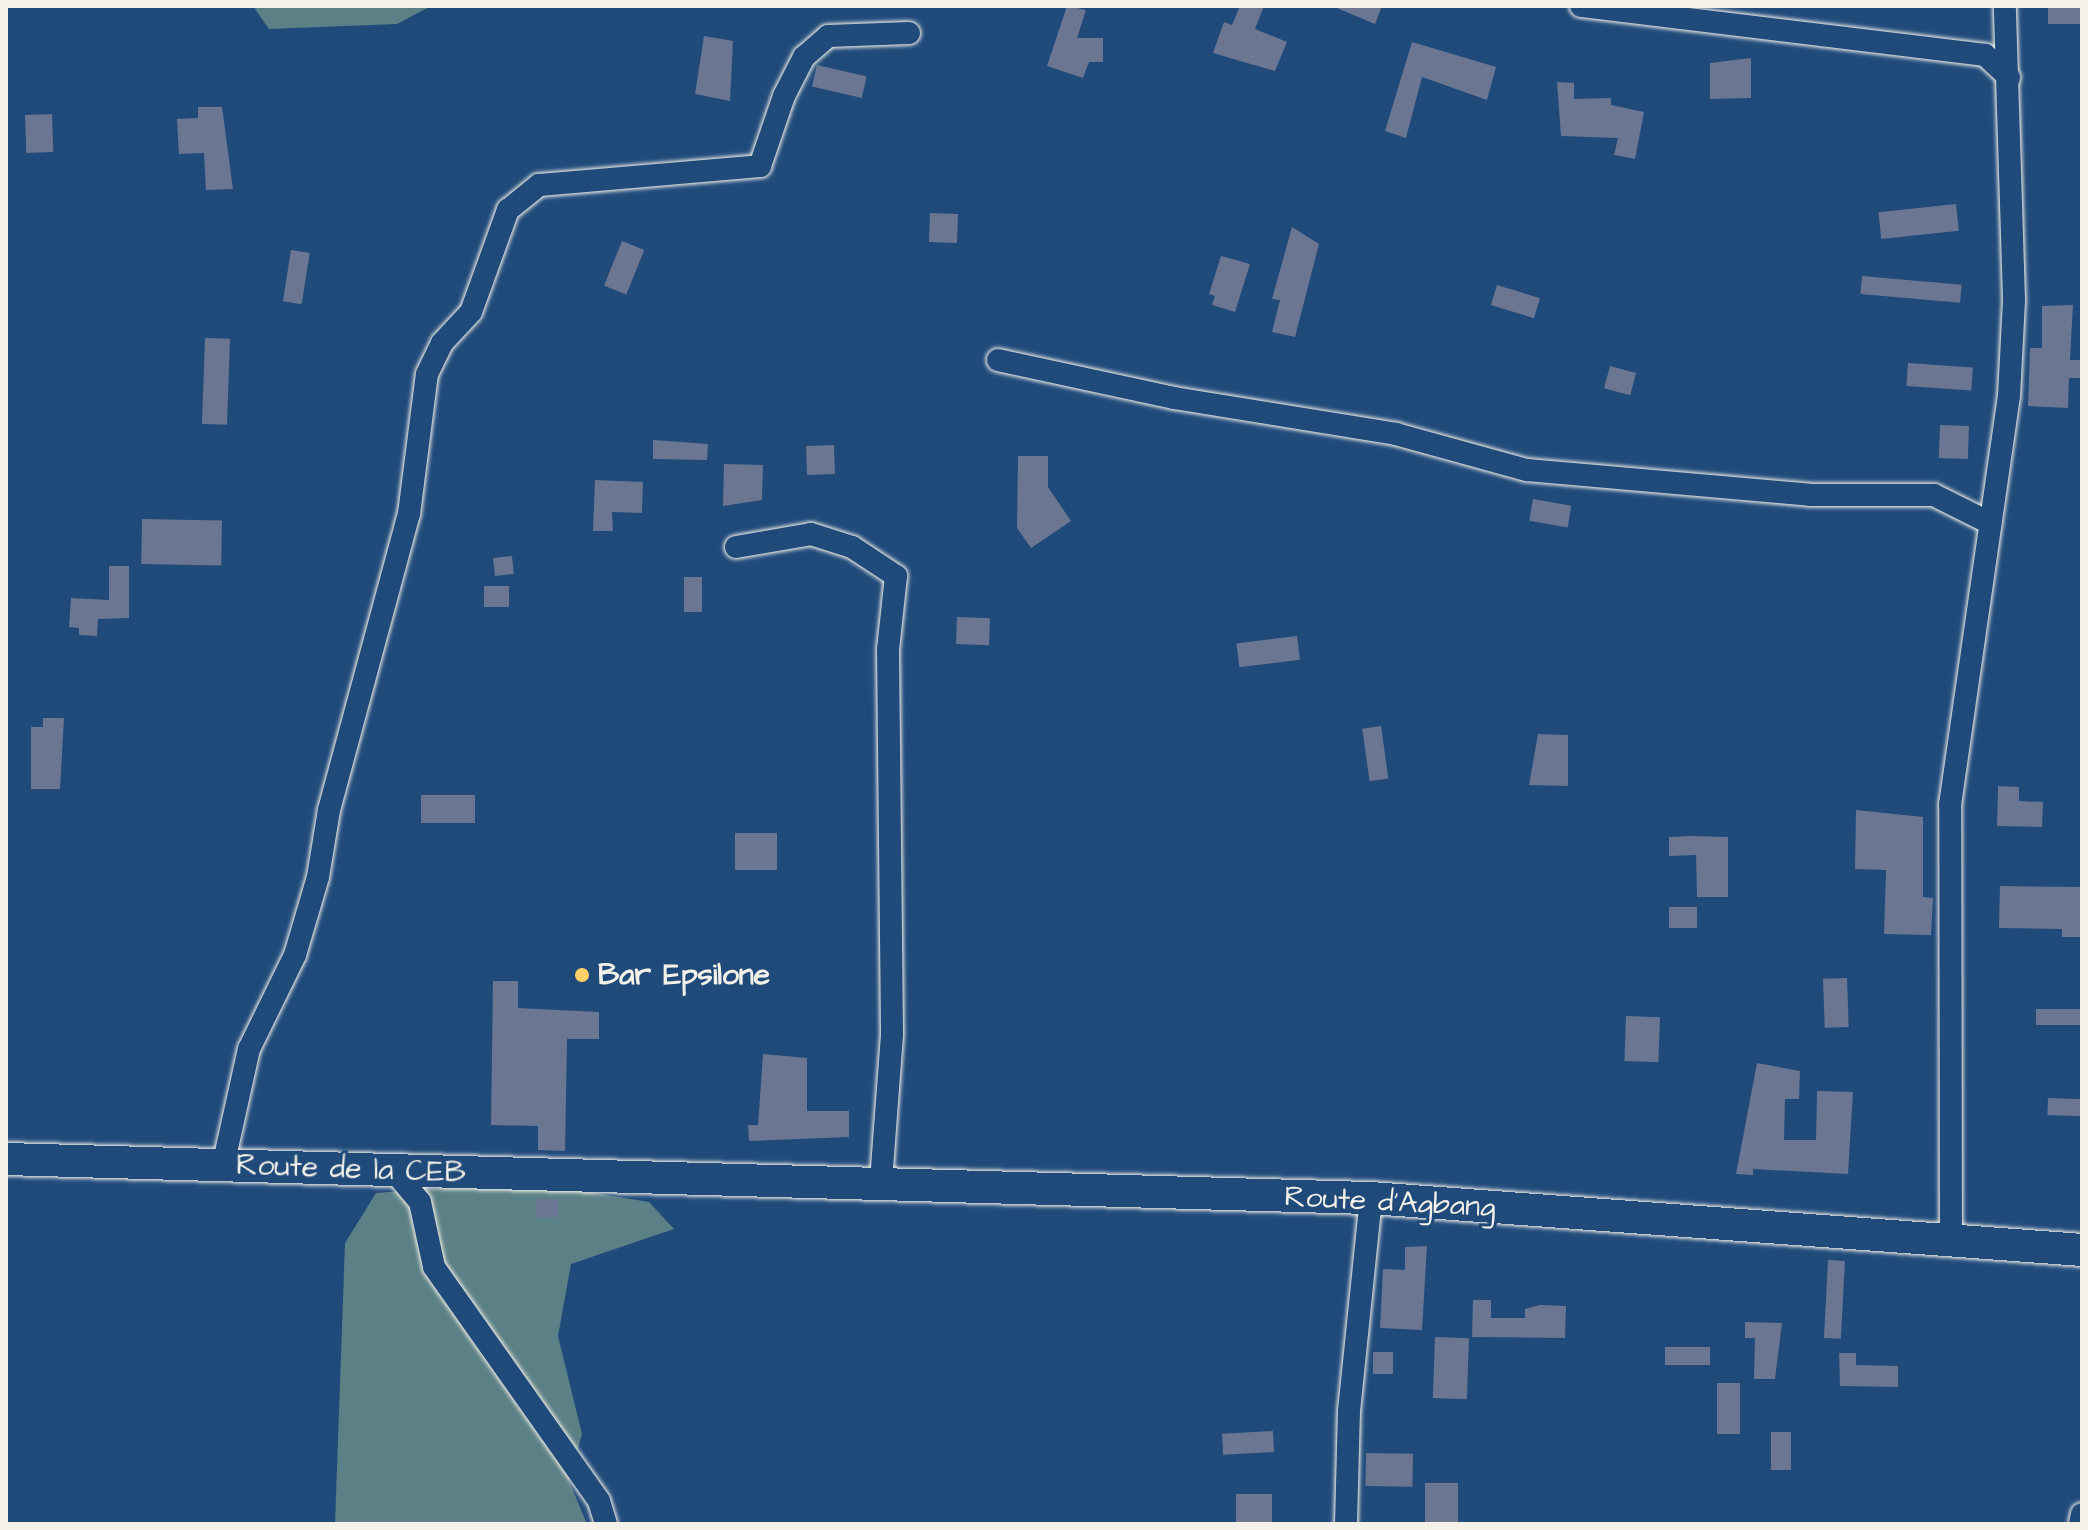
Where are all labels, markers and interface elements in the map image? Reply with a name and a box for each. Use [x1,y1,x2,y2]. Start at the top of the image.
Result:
place label: Bar Epsilone [598,957,770,993]
marker: Bar Epsilone [573,966,591,984]
street label: Route de la CEB [236,1147,466,1191]
street label: Route d'Agbang [1284,1178,1496,1226]

